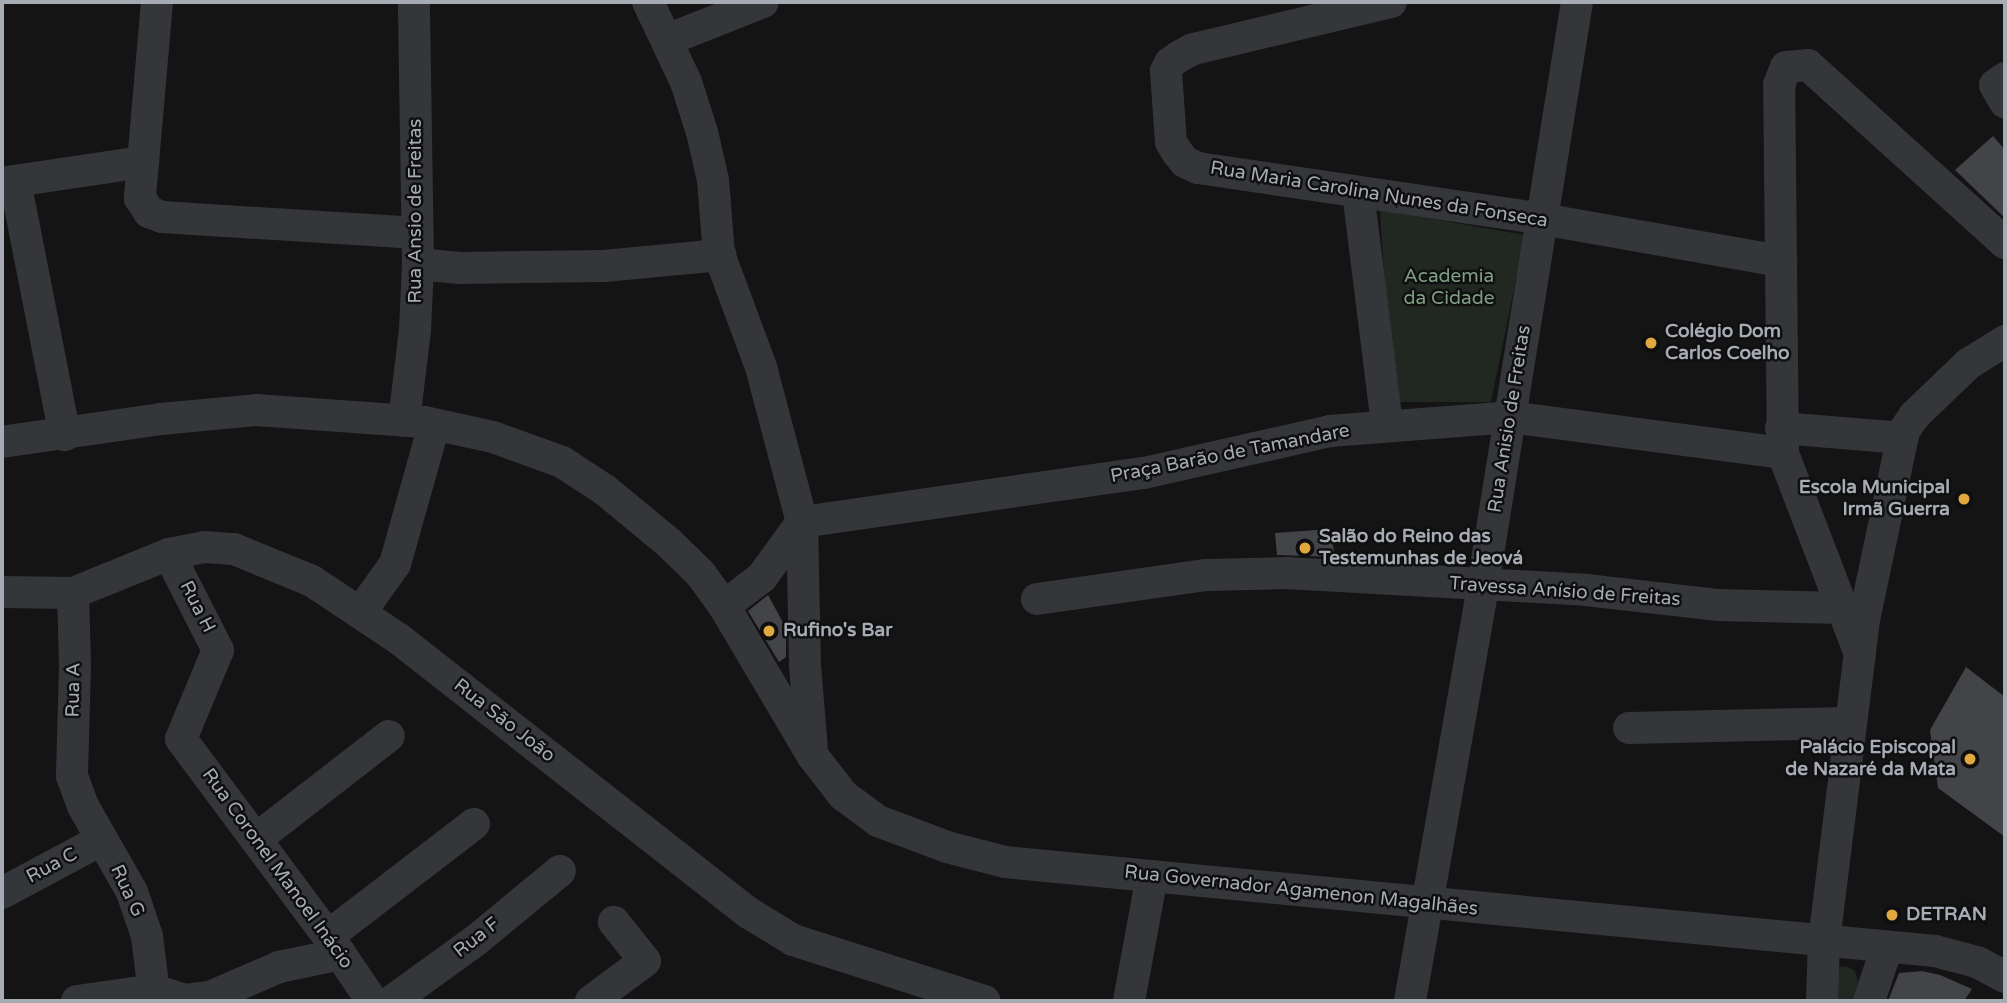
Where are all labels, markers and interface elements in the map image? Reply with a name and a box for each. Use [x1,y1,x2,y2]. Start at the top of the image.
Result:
street label: Rua Ansio de Freitas [405,119,427,303]
street label: Rua Maria Carolina Nunes da Fonseca [1209,157,1549,233]
park label: Academia da Cidade [1404,266,1494,310]
place label: Colégio Dom Carlos Coelho [1665,321,1790,365]
street label: Rua Anisio de Freitas [1484,324,1536,514]
marker: Colégio Dom Carlos Coelho [1643,335,1659,351]
street label: Praça Barão de Tamandare [1108,420,1352,488]
place label: Escola Municipal Irmã Guerra [1799,477,1950,521]
marker: Escola Municipal Irmã Guerra [1956,491,1972,507]
place label: Salão do Reino das Testemunhas de Jeová [1319,526,1523,570]
marker: Salão do Reino das Testemunhas de Jeová [1297,540,1313,556]
street label: Travessa Anísio de Freitas [1449,573,1681,611]
street label: Rua H [174,577,220,637]
place label: Rufino's Bar [783,620,892,642]
marker: Rufino's Bar [761,623,777,639]
street label: Rua A [62,662,86,718]
street label: Rua São João [449,674,559,768]
place label: Palácio Episcopal de Nazaré da Mata [1785,737,1956,781]
marker: Palácio Episcopal de Nazaré da Mata [1962,751,1978,767]
street label: Rua Coronel Manoel Inácio [197,764,357,974]
street label: Rua C [23,843,81,889]
street label: Rua G [105,861,149,921]
street label: Rua Governador Agamenon Magalhães [1123,861,1479,921]
place label: DETRAN [1906,904,1987,926]
marker: DETRAN [1884,907,1900,923]
street label: Rua F [449,913,505,963]

